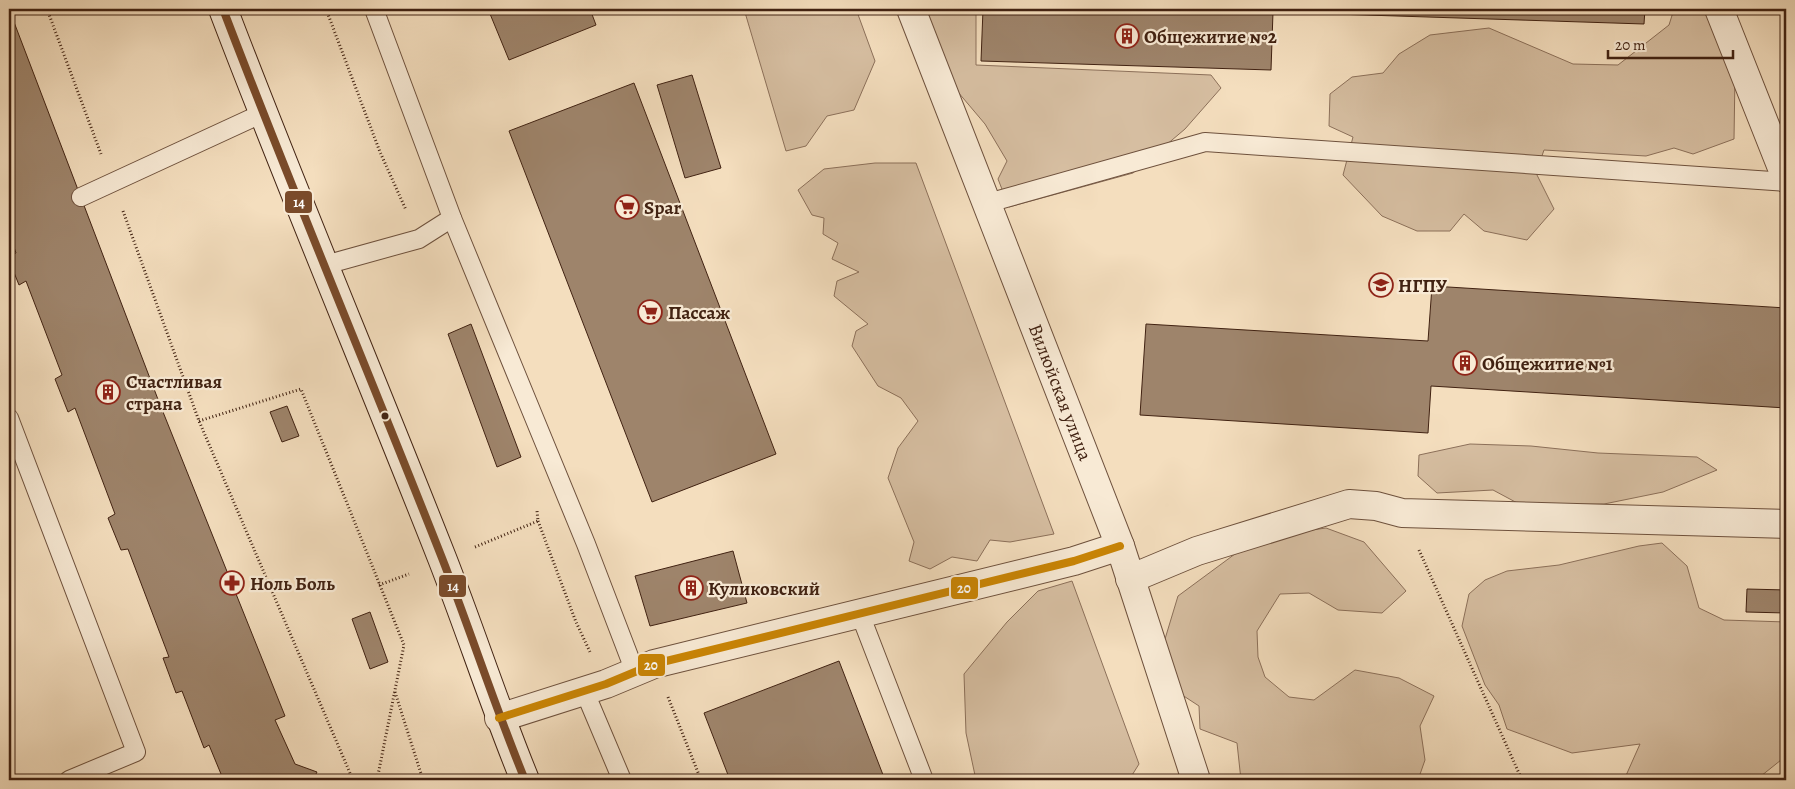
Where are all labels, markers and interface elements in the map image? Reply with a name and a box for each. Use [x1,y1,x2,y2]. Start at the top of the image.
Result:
building icon: Общежитие №2 [1114,23,1140,49]
place label: Общежитие №2 [1144,24,1277,50]
scale bar [1608,28,1732,60]
text: 20 m [1615,35,1646,55]
line badge: 14 [284,190,313,214]
text: 14 [293,193,305,212]
supermarket icon: Spar [614,194,640,220]
place label: Spar [644,195,682,221]
school or university icon: НГПУ [1368,272,1394,298]
place label: НГПУ [1398,273,1448,299]
supermarket icon: Пассаж [637,299,663,325]
place label: Пассаж [668,300,730,326]
street label: Вилюйская улица [1022,320,1098,465]
building icon: Общежитие №1 [1452,350,1478,376]
place label: Общежитие №1 [1482,351,1613,377]
place label: Счастливая страна [126,369,222,417]
building icon: Счастливая страна [95,379,121,405]
unlabelled marker [380,411,390,421]
pharmacy icon: Ноль Боль [219,570,245,596]
place label: Ноль Боль [250,571,335,597]
line badge: 14 [438,574,467,598]
building icon: Куликовский [678,575,704,601]
place label: Куликовский [708,576,820,602]
line badge: 20 [950,576,979,600]
text: 14 [447,577,459,596]
text: 20 [957,579,971,598]
line badge: 20 [637,653,666,677]
text: 20 [644,656,658,675]

